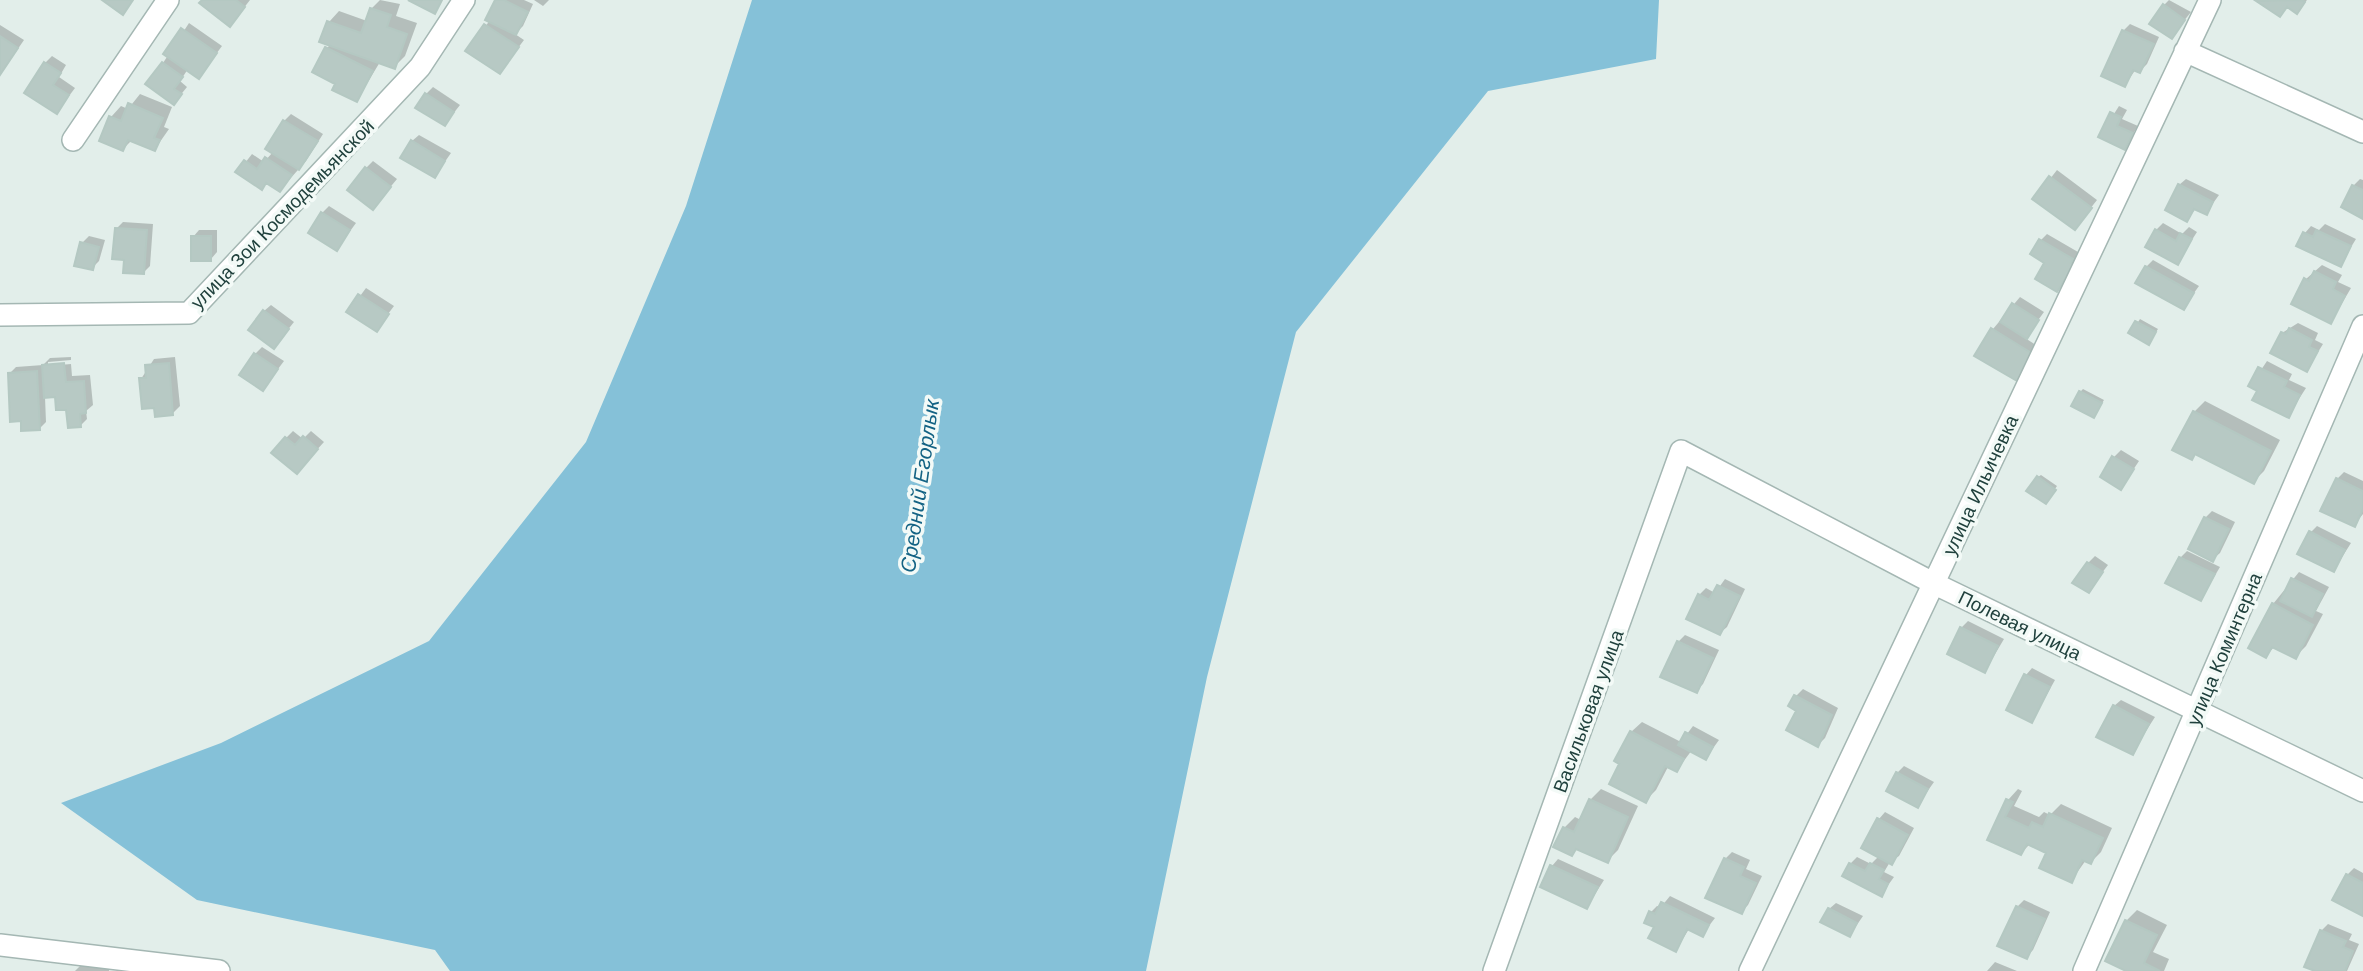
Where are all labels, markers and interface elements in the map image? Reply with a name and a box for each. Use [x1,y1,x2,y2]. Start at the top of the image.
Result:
street label: улица Зои Космодемьянской [186,116,378,313]
water label: Средний Егорлык [896,397,943,574]
street label: улица Ильичевка [1939,411,2022,559]
street label: улица Коминтерна [2183,569,2266,729]
street label: Полевая улица [1955,587,2085,664]
street label: Васильковая улица [1549,627,1628,795]

